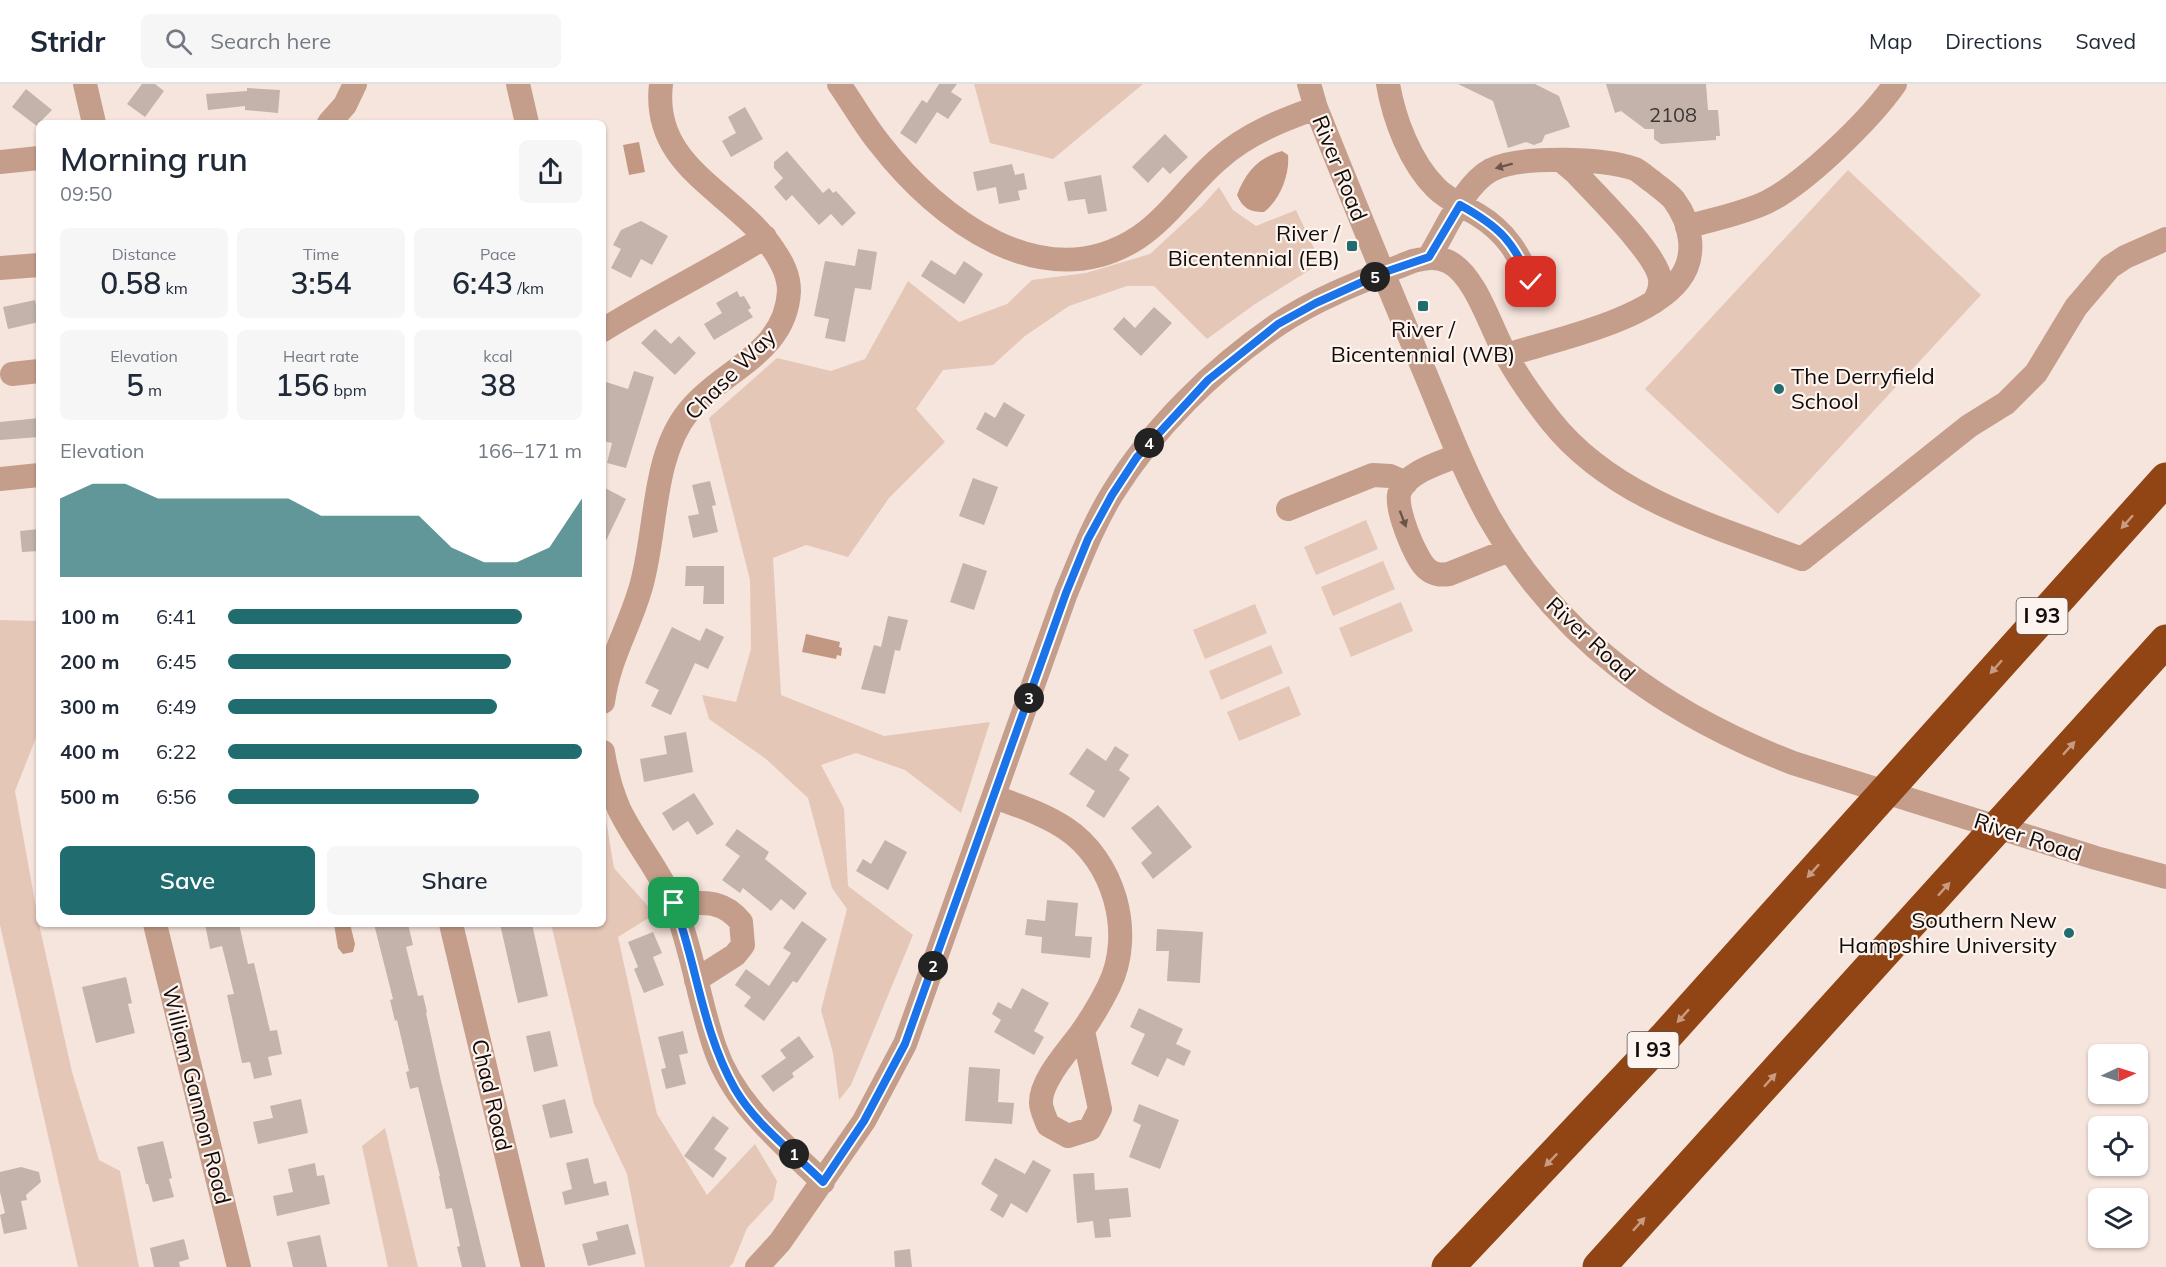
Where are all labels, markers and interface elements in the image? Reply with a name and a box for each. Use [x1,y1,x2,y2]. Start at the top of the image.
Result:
search box [141,14,561,68]
text: Stridr [30,24,105,59]
icon: search [162,25,195,58]
text: Search here [210,27,331,55]
text: Map [1869,28,1912,54]
text: Directions [1945,28,2042,54]
text: Saved [2075,28,2136,54]
house number: 2108 [1649,102,1697,127]
street label: River Road [1306,111,1374,225]
text: Morning run [60,138,248,179]
button: share [519,140,582,203]
one-way arrow [1495,162,1513,171]
text: 09:50 [60,181,113,206]
place label: River / Bicentennial (EB) [1168,219,1341,272]
marker: River / Bicentennial (EB) [1345,239,1359,253]
text: Distance [112,244,176,264]
text: Time [303,244,339,264]
text: Pace [480,244,516,264]
pin [1505,256,1556,307]
pin: 5 [1360,262,1390,292]
text: 0.58 [100,264,161,302]
text: 3:54 [290,264,352,302]
text: 6:43 [452,264,513,302]
icon: check [1514,265,1547,298]
text: 5 [1370,267,1380,287]
text: km [161,278,188,298]
text: /km [513,278,544,298]
marker: River / Bicentennial (WB) [1416,299,1430,313]
place label: River / Bicentennial (WB) [1331,315,1515,368]
street label: Chase Way [678,322,782,426]
text: Elevation [110,346,178,366]
text: Heart rate [283,346,359,366]
text: kcal [483,346,513,366]
place label: The Derryfield School [1791,362,1935,415]
text: 5 [126,366,144,404]
text: 156 [275,366,329,404]
text: 38 [480,366,516,404]
text: m [144,380,162,400]
text: bpm [329,380,367,400]
marker: The Derryfield School [1772,382,1786,396]
pin: 4 [1134,428,1164,458]
text: 4 [1144,433,1154,453]
text: Elevation [60,438,145,463]
text: 166–171 m [477,438,582,463]
one-way arrow [1398,511,1408,529]
one-way arrow [2120,515,2134,530]
street label: River Road [1541,591,1641,687]
road number: I 93 [2016,598,2068,634]
text: 100 m [60,604,119,629]
text: 6:41 [156,604,197,629]
text: 200 m [60,649,119,674]
text: 6:45 [156,649,197,674]
one-way arrow [1990,659,2003,674]
pin: 3 [1014,683,1044,713]
text: 3 [1024,688,1034,708]
text: 300 m [60,694,119,719]
text: 6:49 [156,694,197,719]
text: 400 m [60,739,119,764]
text: 6:22 [156,739,197,764]
one-way arrow [2062,741,2075,756]
text: 500 m [60,784,119,809]
text: 6:56 [156,784,197,809]
street label: River Road [1971,806,2085,868]
button: Save [60,846,315,915]
button: Share [327,846,582,915]
one-way arrow [1807,863,1820,878]
pin [648,877,699,928]
one-way arrow [1937,881,1951,896]
icon: arrive [657,886,690,919]
place label: Southern New Hampshire University [1839,906,2057,959]
marker: Southern New Hampshire University [2062,926,2076,940]
pin: 2 [918,951,948,981]
text: 2 [928,956,938,976]
street label: William Gannon Road [156,983,238,1207]
one-way arrow [1676,1009,1690,1024]
road number: I 93 [1628,1032,1678,1068]
street label: Chad Road [466,1036,518,1154]
north arrow [2088,1044,2148,1104]
map controls [2088,1044,2148,1248]
one-way arrow [1763,1073,1776,1088]
button: locate [2088,1116,2148,1176]
pin: 1 [779,1139,809,1169]
text: 1 [789,1144,799,1164]
one-way arrow [1544,1152,1558,1167]
button: layers [2088,1188,2148,1248]
one-way arrow [1632,1217,1645,1232]

